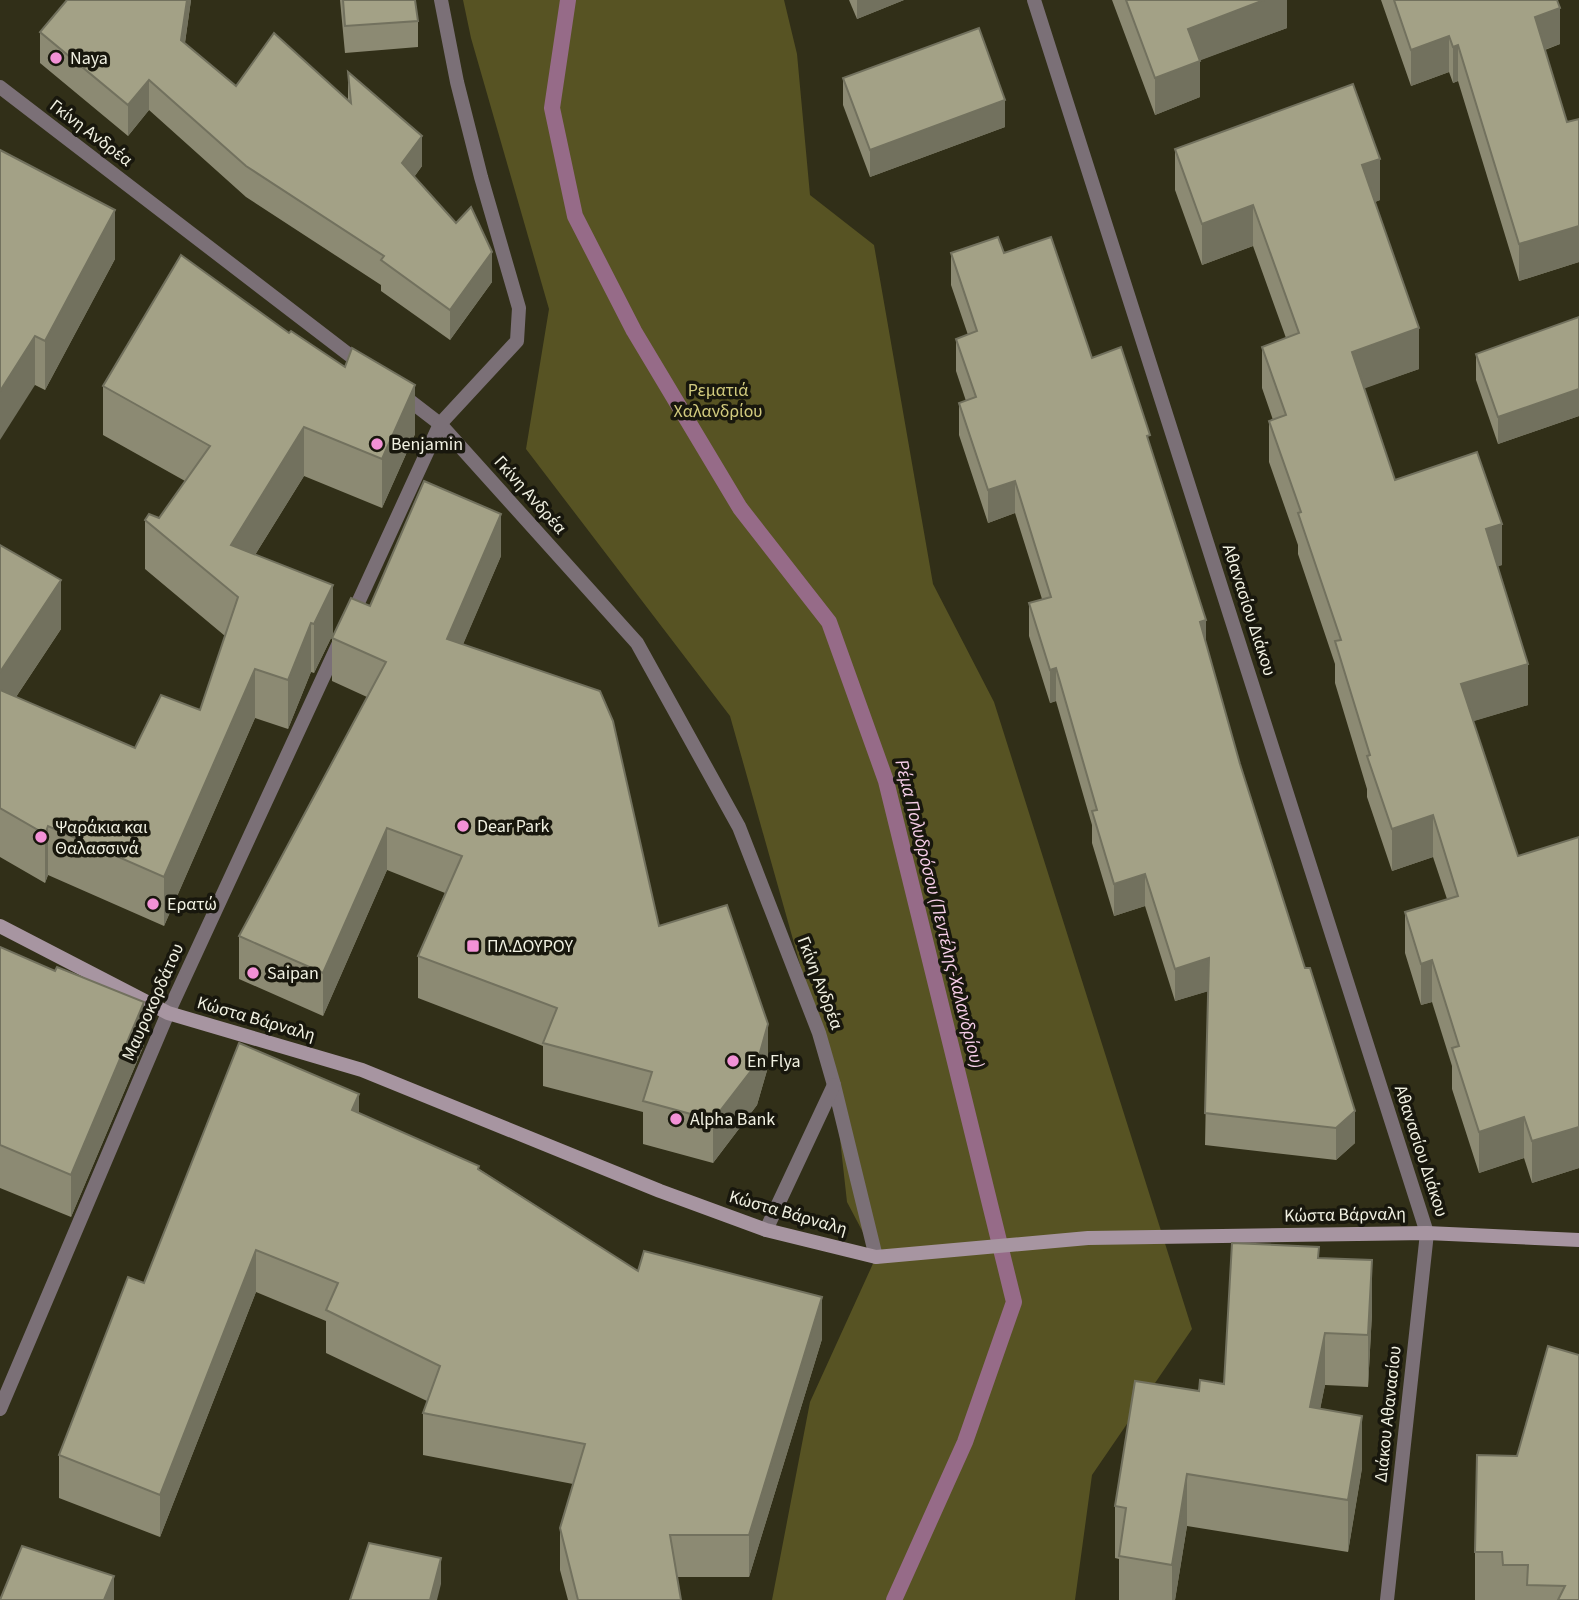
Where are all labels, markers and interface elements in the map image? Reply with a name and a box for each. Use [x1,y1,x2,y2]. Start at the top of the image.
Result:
place label: Naya [70,46,108,71]
marker: Naya [48,50,64,66]
street label: Γκίνη Ανδρέα [44,94,138,172]
park label: Ρεματιά Χαλανδρίου [674,378,762,424]
place label: Benjamin [391,432,463,457]
marker: Benjamin [369,436,385,452]
street label: Γκίνη Ανδρέα [488,450,572,540]
street label: Αθανασίου Διάκου [1216,541,1282,679]
water label: Ρέμα Πολυδρόσου (Πεντέλης-Χαλανδρίου) [887,757,991,1071]
place label: Dear Park [477,814,549,839]
place label: Ψαράκια και Θαλασσινά [55,815,148,861]
marker: Dear Park [455,818,471,834]
marker: Ψαράκια και Θαλασσινά [33,829,49,845]
place label: Ερατώ [167,892,217,917]
marker: Ερατώ [145,896,161,912]
street label: Γκίνη Ανδρέα [791,933,849,1033]
place label: ΠΛ.ΔΟΥΡΟΥ [487,934,573,959]
marker: ΠΛ.ΔΟΥΡΟΥ [465,938,481,954]
street label: Μαυροκορδάτου [116,939,190,1065]
place label: Saipan [267,961,319,986]
marker: Saipan [245,965,261,981]
street label: Κώστα Βάρναλη [194,990,318,1048]
place label: En Flya [747,1049,801,1074]
marker: En Flya [725,1053,741,1069]
street label: Αθανασίου Διάκου [1388,1082,1454,1220]
place label: Alpha Bank [690,1107,775,1132]
marker: Alpha Bank [668,1111,684,1127]
street label: Κώστα Βάρναλη [726,1184,850,1242]
street label: Κώστα Βάρναλη [1284,1201,1406,1229]
street label: Διάκου Αθανασίου [1368,1345,1408,1483]

